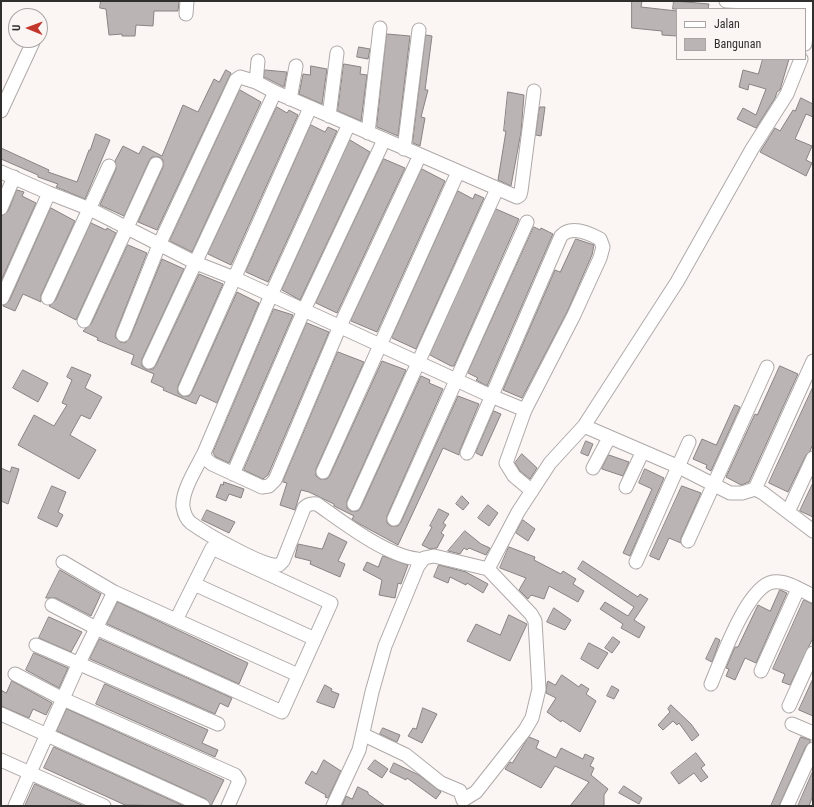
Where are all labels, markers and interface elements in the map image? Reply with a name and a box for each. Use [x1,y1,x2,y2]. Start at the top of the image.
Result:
north arrow [8,8,48,48]
legend [676,8,806,60]
text: Jalan [714,17,740,31]
text: U [10,25,23,31]
text: Bangunan [714,37,761,51]

